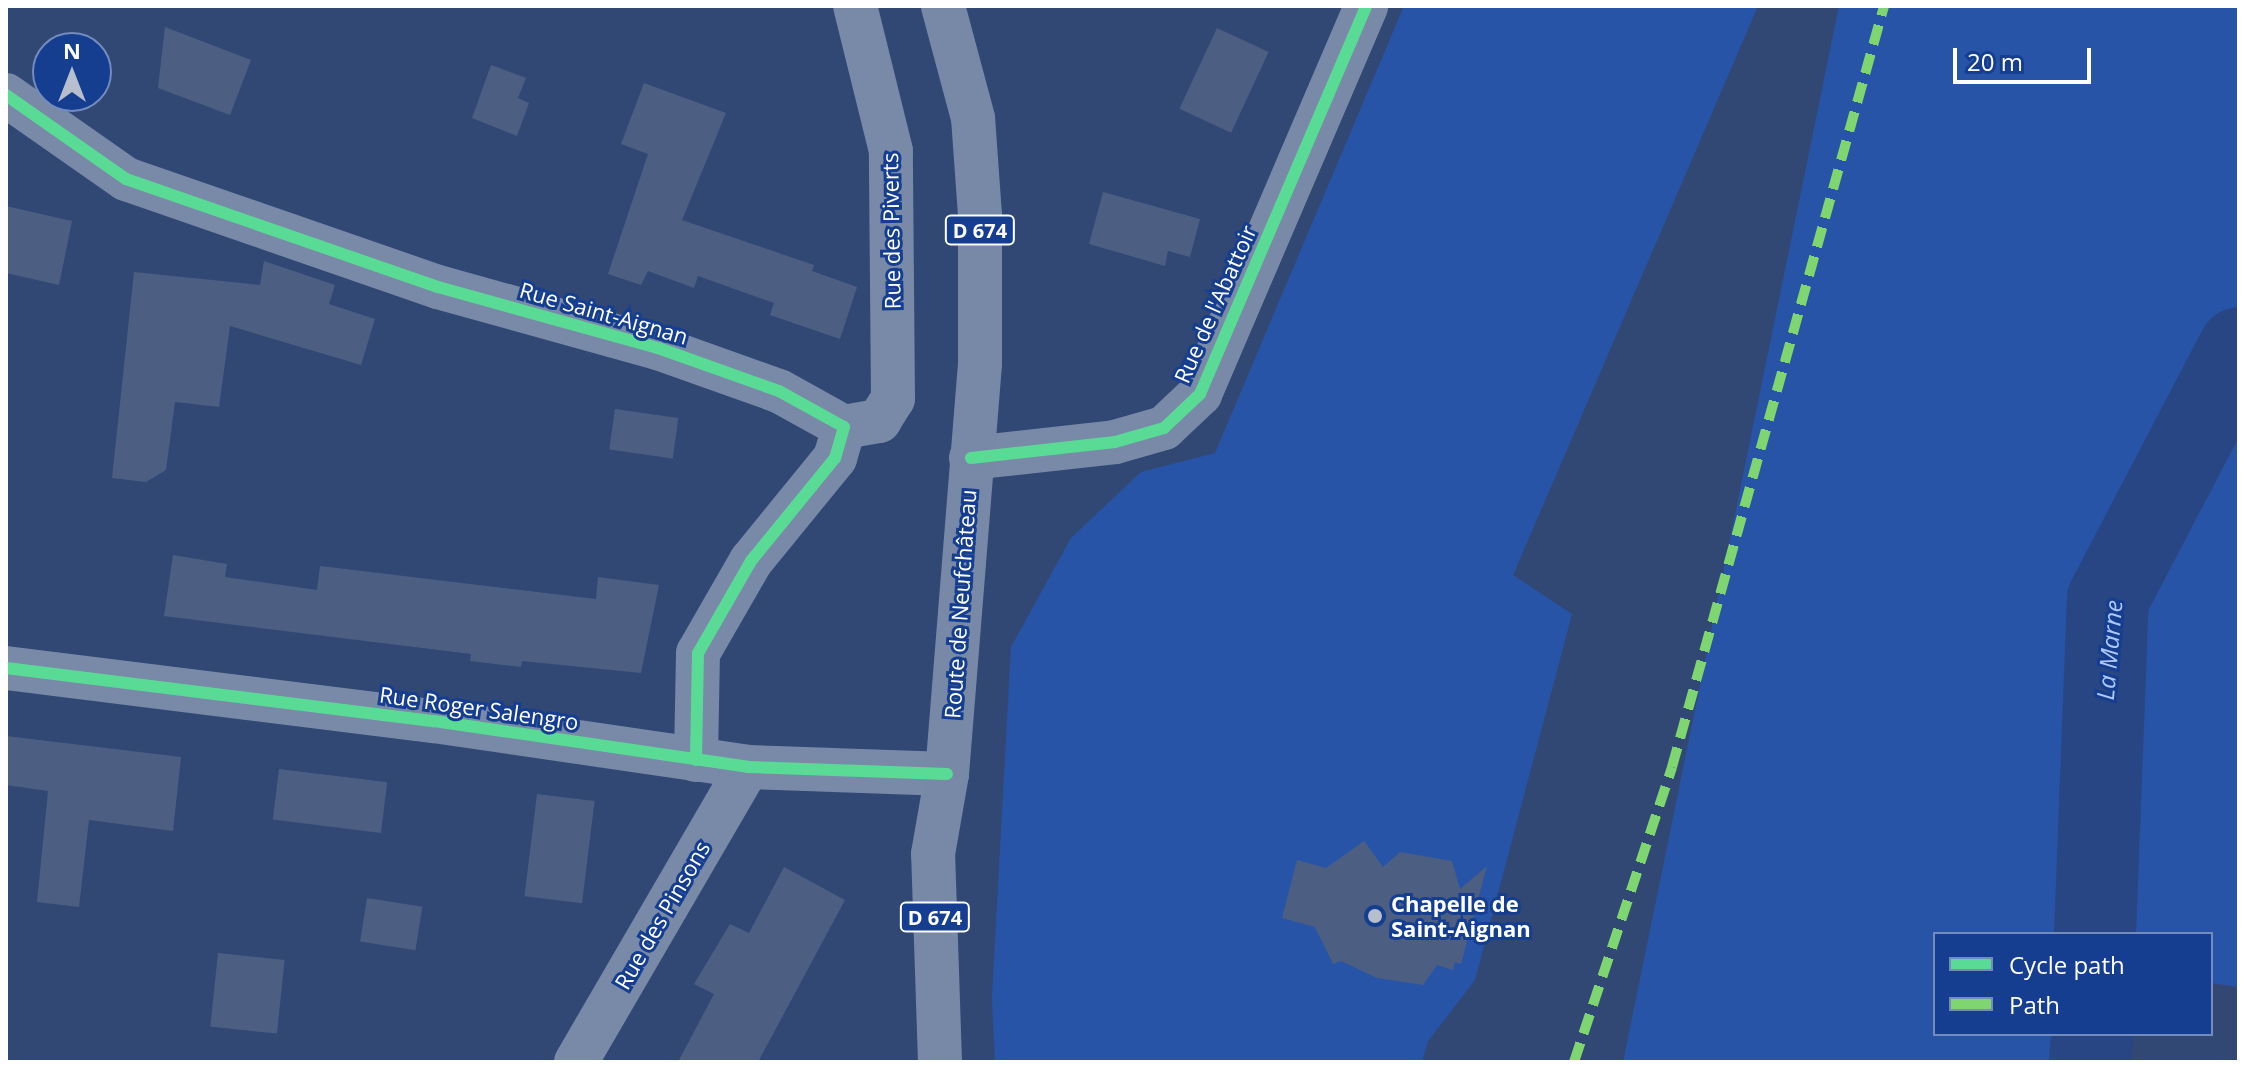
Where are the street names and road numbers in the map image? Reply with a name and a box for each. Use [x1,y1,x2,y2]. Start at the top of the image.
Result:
street label: Rue des Piverts [876,152,906,310]
road number: D 674 [944,214,1016,246]
street label: Rue de l'Abattoir [1168,221,1262,387]
street label: Rue Saint-Aignan [517,276,691,350]
street label: Route de Neufchâteau [939,488,981,720]
street label: Rue Roger Salengro [378,681,580,735]
street label: Rue des Pinsons [609,836,715,994]
road number: D 674 [899,901,971,933]

